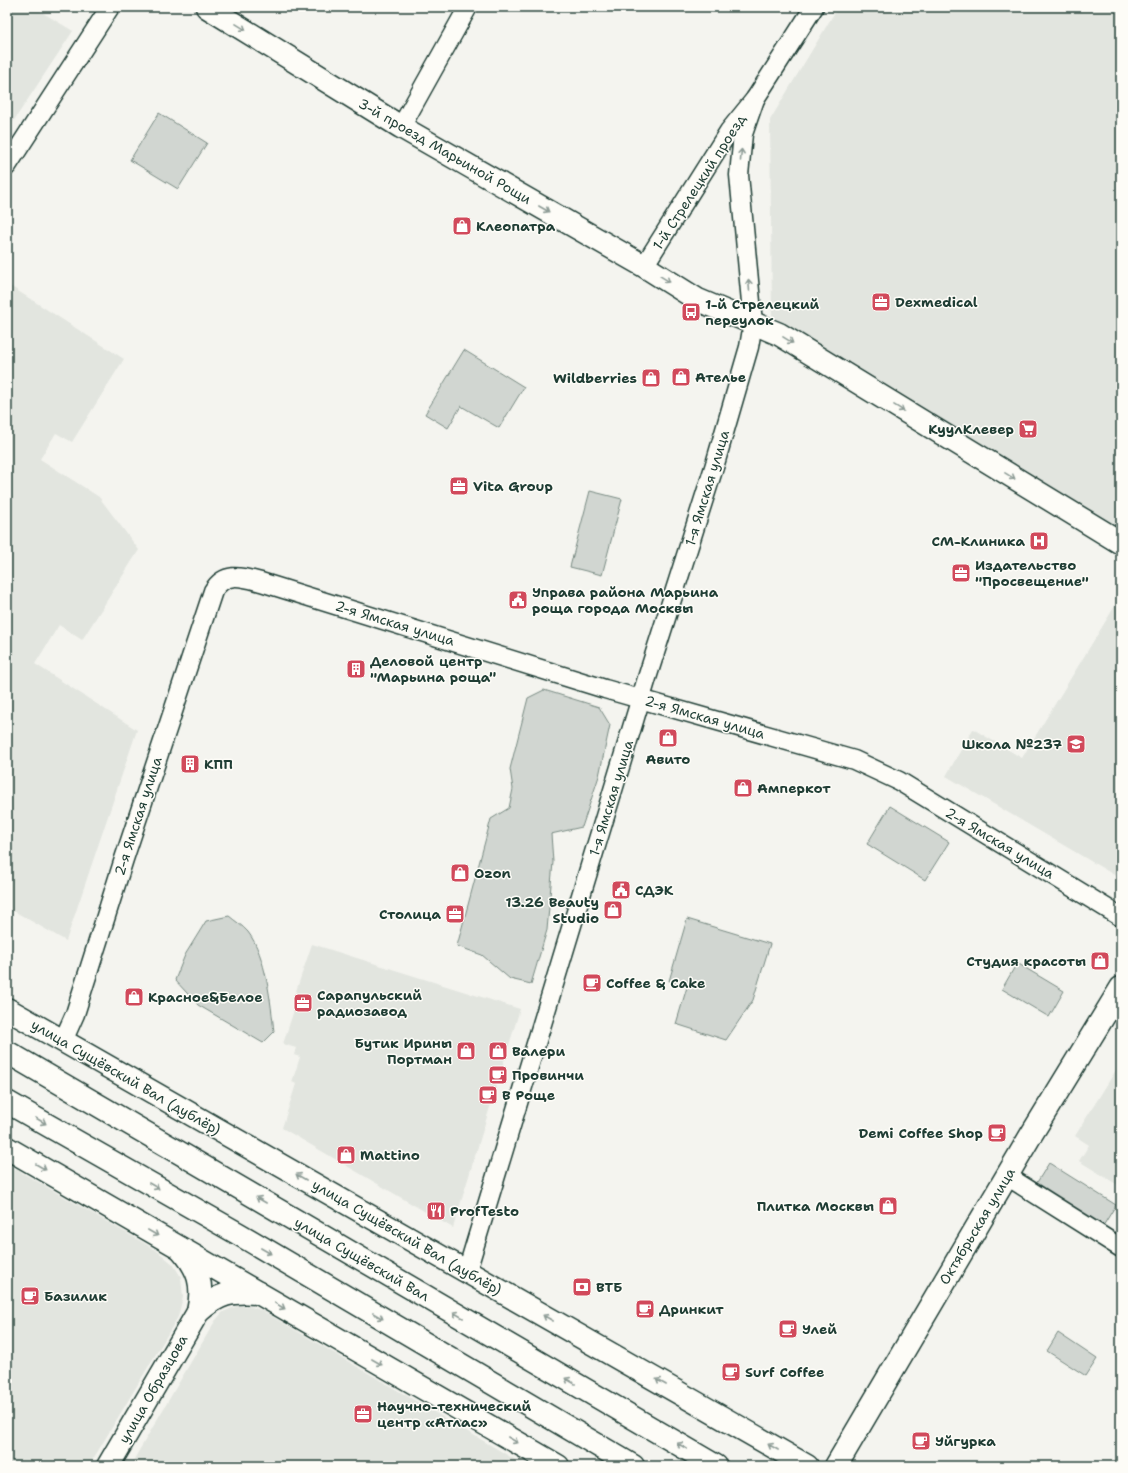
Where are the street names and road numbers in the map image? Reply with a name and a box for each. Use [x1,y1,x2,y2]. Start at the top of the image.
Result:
street label: 3-й проезд Марьиной Рощи [355,94,535,208]
street label: 1-й Стрелецкий проезд [648,111,750,253]
street label: 1-я Ямская улица [681,427,733,548]
street label: 2-я Ямская улица [333,596,457,650]
street label: 2-я Ямская улица [643,691,767,743]
street label: 1-я Ямская улица [585,737,637,858]
street label: 2-я Ямская улица [110,754,166,878]
street label: 2-я Ямская улица [942,803,1058,883]
street label: улица Сущёвский Вал (дублёр) [28,1015,224,1139]
street label: Октябрьская улица [935,1164,1019,1288]
street label: улица Сущёвский Вал (дублёр) [309,1176,505,1298]
street label: улица Сущёвский Вал [292,1214,432,1304]
street label: улица Образцова [115,1331,192,1447]

